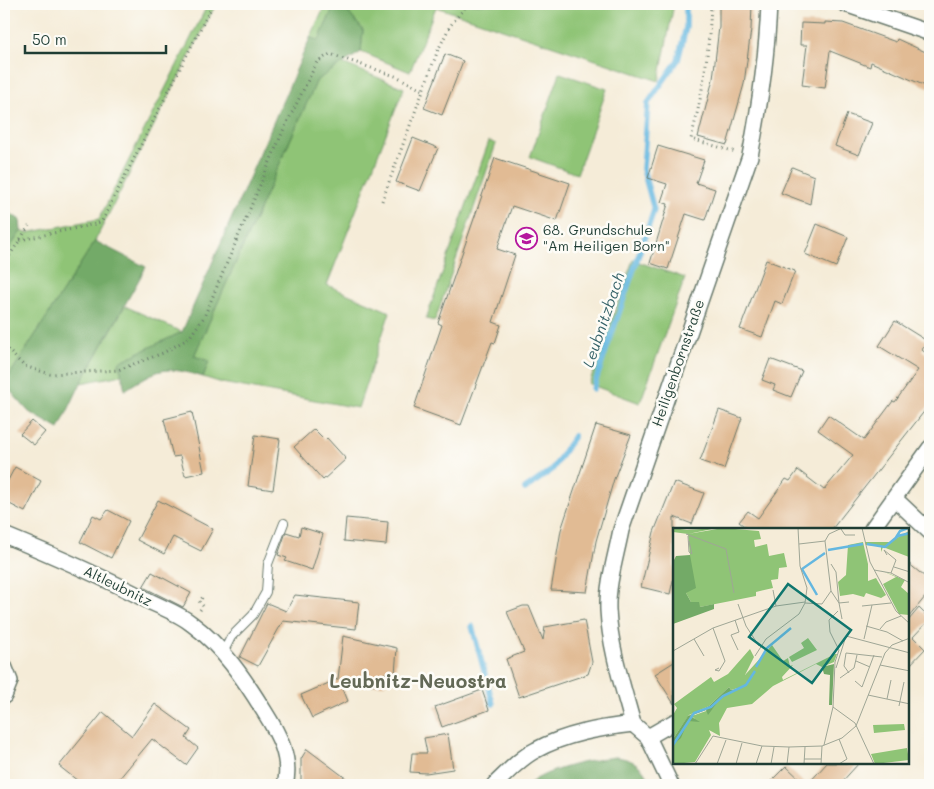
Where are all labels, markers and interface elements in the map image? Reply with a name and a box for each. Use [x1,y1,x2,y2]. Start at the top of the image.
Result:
scale bar [25,22,166,54]
text: 50 m [32,29,67,49]
place label: 68. Grundschule "Am Heiligen Born" [543,220,670,255]
school or university icon: 68. Grundschule "Am Heiligen Born" [515,226,539,250]
water label: Leubnitzbach [577,270,629,370]
street label: Heiligenbornstraße [647,297,708,429]
inset map [673,528,909,764]
street label: Altleubnitz [81,561,156,610]
district label: Leubnitz-Neuostra [329,668,507,693]

